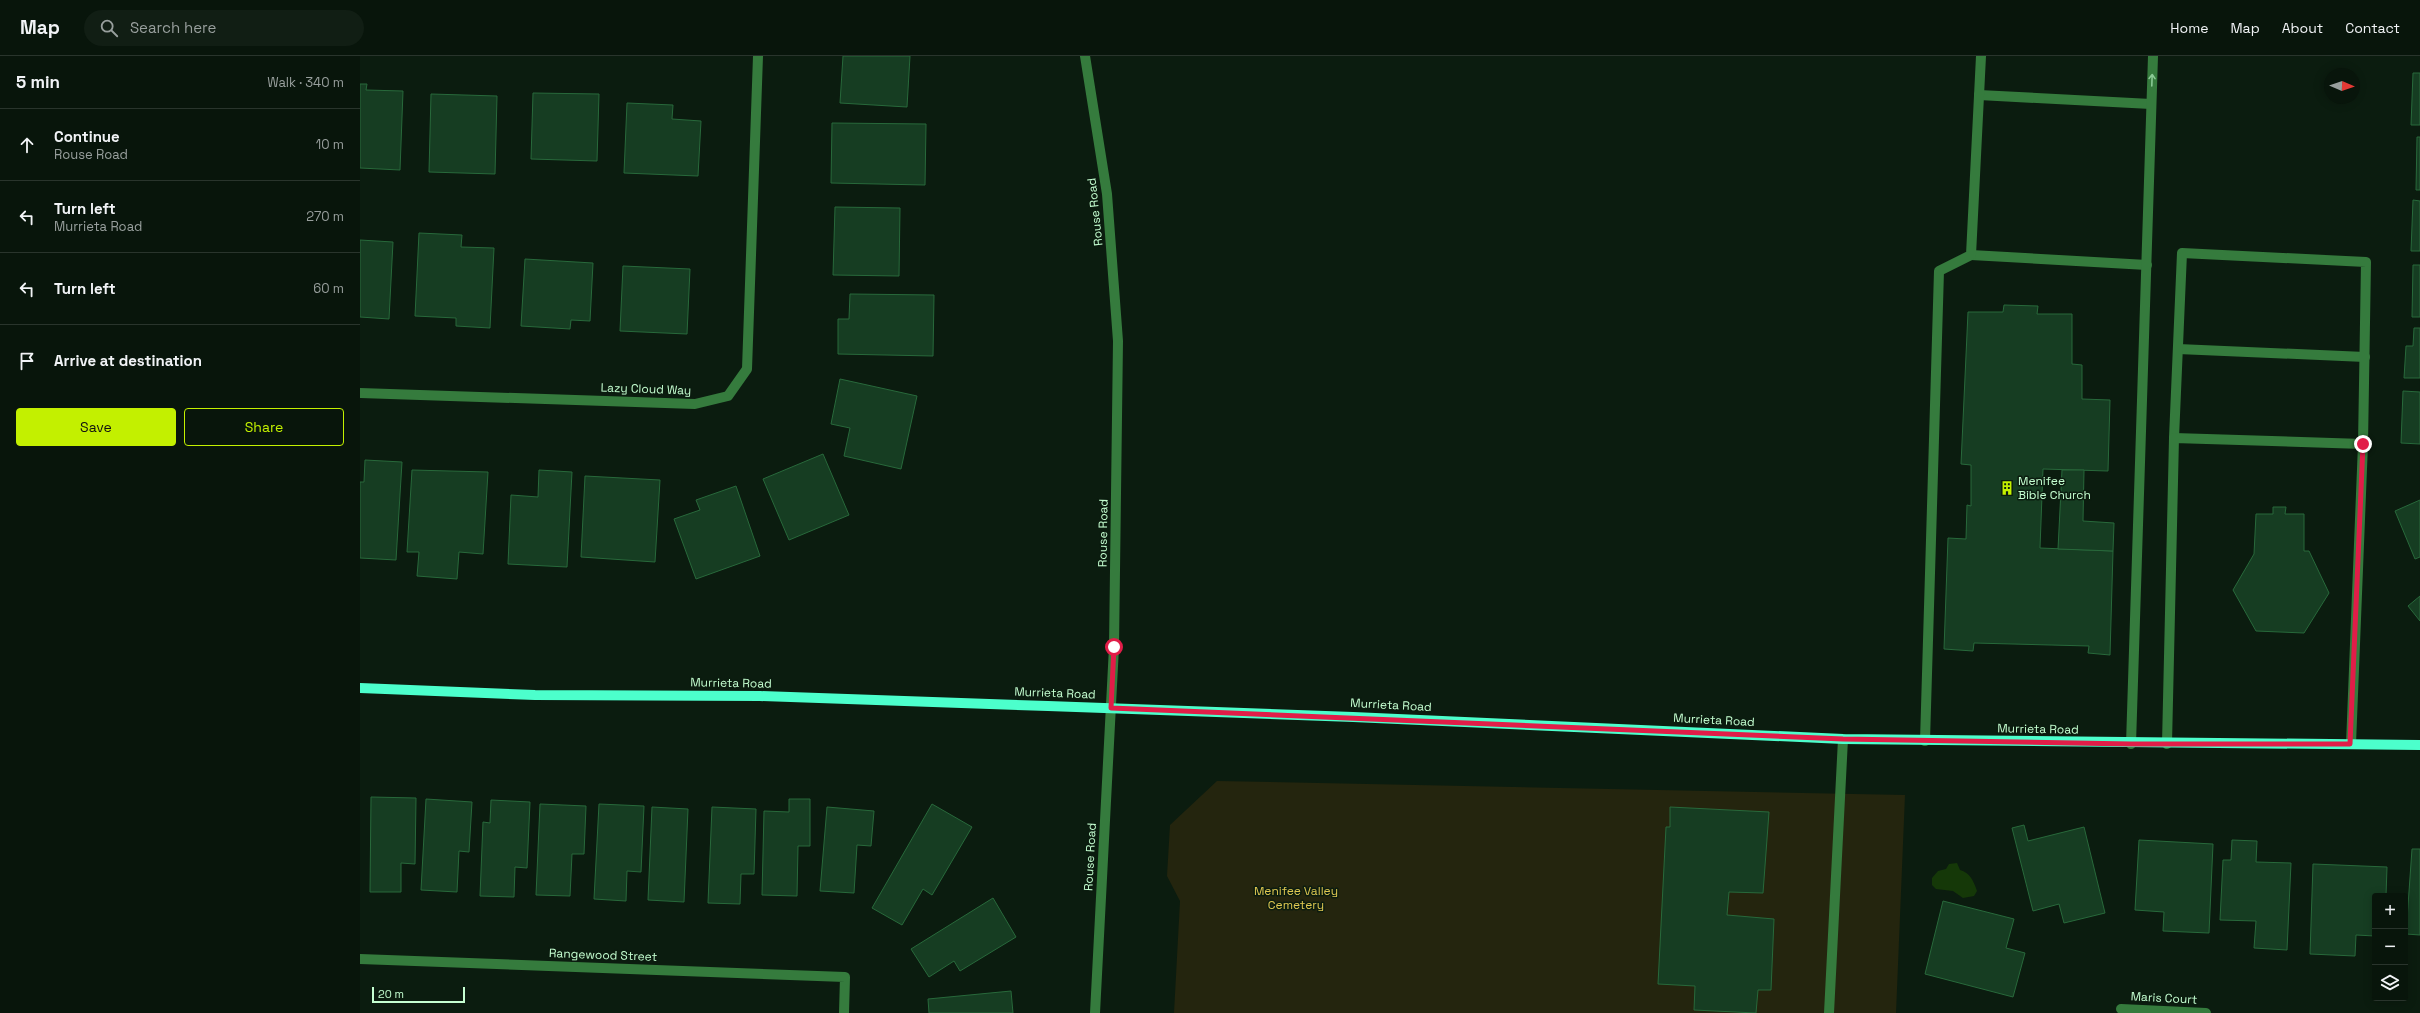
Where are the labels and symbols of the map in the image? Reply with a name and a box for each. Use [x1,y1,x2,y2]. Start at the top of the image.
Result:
north arrow [2324,68,2360,104]
one-way arrow [2148,74,2156,87]
street label: Rouse Road [1083,177,1107,247]
street label: Lazy Cloud Way [600,379,692,399]
route end [2354,435,2372,453]
place label: Menifee Bible Church [2018,473,2091,503]
building icon: Menifee Bible Church [1999,480,2015,496]
street label: Rouse Road [1094,499,1112,567]
route start [1105,638,1123,656]
street label: Murrieta Road [690,674,772,692]
street label: Murrieta Road [1014,684,1096,702]
street label: Murrieta Road [1350,695,1432,715]
street label: Murrieta Road [1673,710,1755,730]
street label: Murrieta Road [1997,720,2079,738]
street label: Rouse Road [1080,822,1100,892]
park label: Menifee Valley Cemetery [1254,883,1338,913]
street label: Rangewood Street [549,945,657,965]
scale bar [372,985,465,1004]
street label: Maris Court [2130,988,2198,1008]

